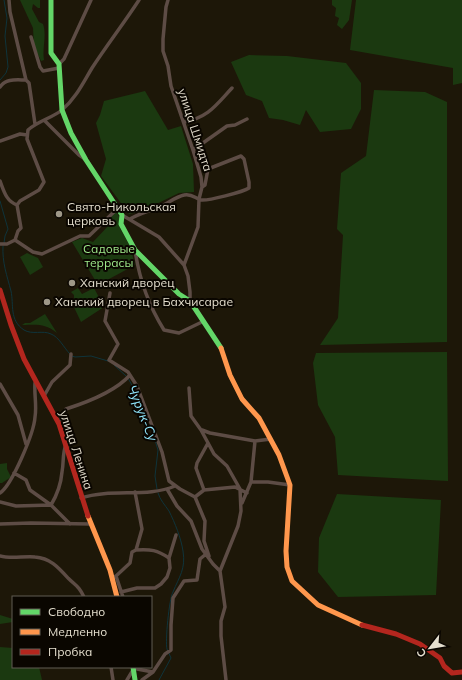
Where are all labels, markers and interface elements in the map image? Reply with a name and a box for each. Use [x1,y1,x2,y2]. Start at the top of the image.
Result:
street label: улица Шмидта [175,86,216,173]
place label: Свято-Никольская церковь [67,199,176,228]
marker: Свято-Никольская церковь [54,209,64,219]
park label: Садовые террасы [83,241,135,270]
place label: Ханский дворец [80,275,175,290]
marker: Ханский дворец [67,278,77,288]
place label: Ханский дворец в Бахчисарае [55,294,233,309]
marker: Ханский дворец в Бахчисарае [42,297,52,307]
water label: Чурук-Су [125,383,162,444]
street label: улица Ленина [57,408,96,491]
legend [12,596,152,668]
text: Свободно [48,604,105,619]
text: Медленно [48,624,107,639]
north arrow [410,628,450,668]
text: Пробка [48,644,92,659]
text: С [413,646,429,660]

